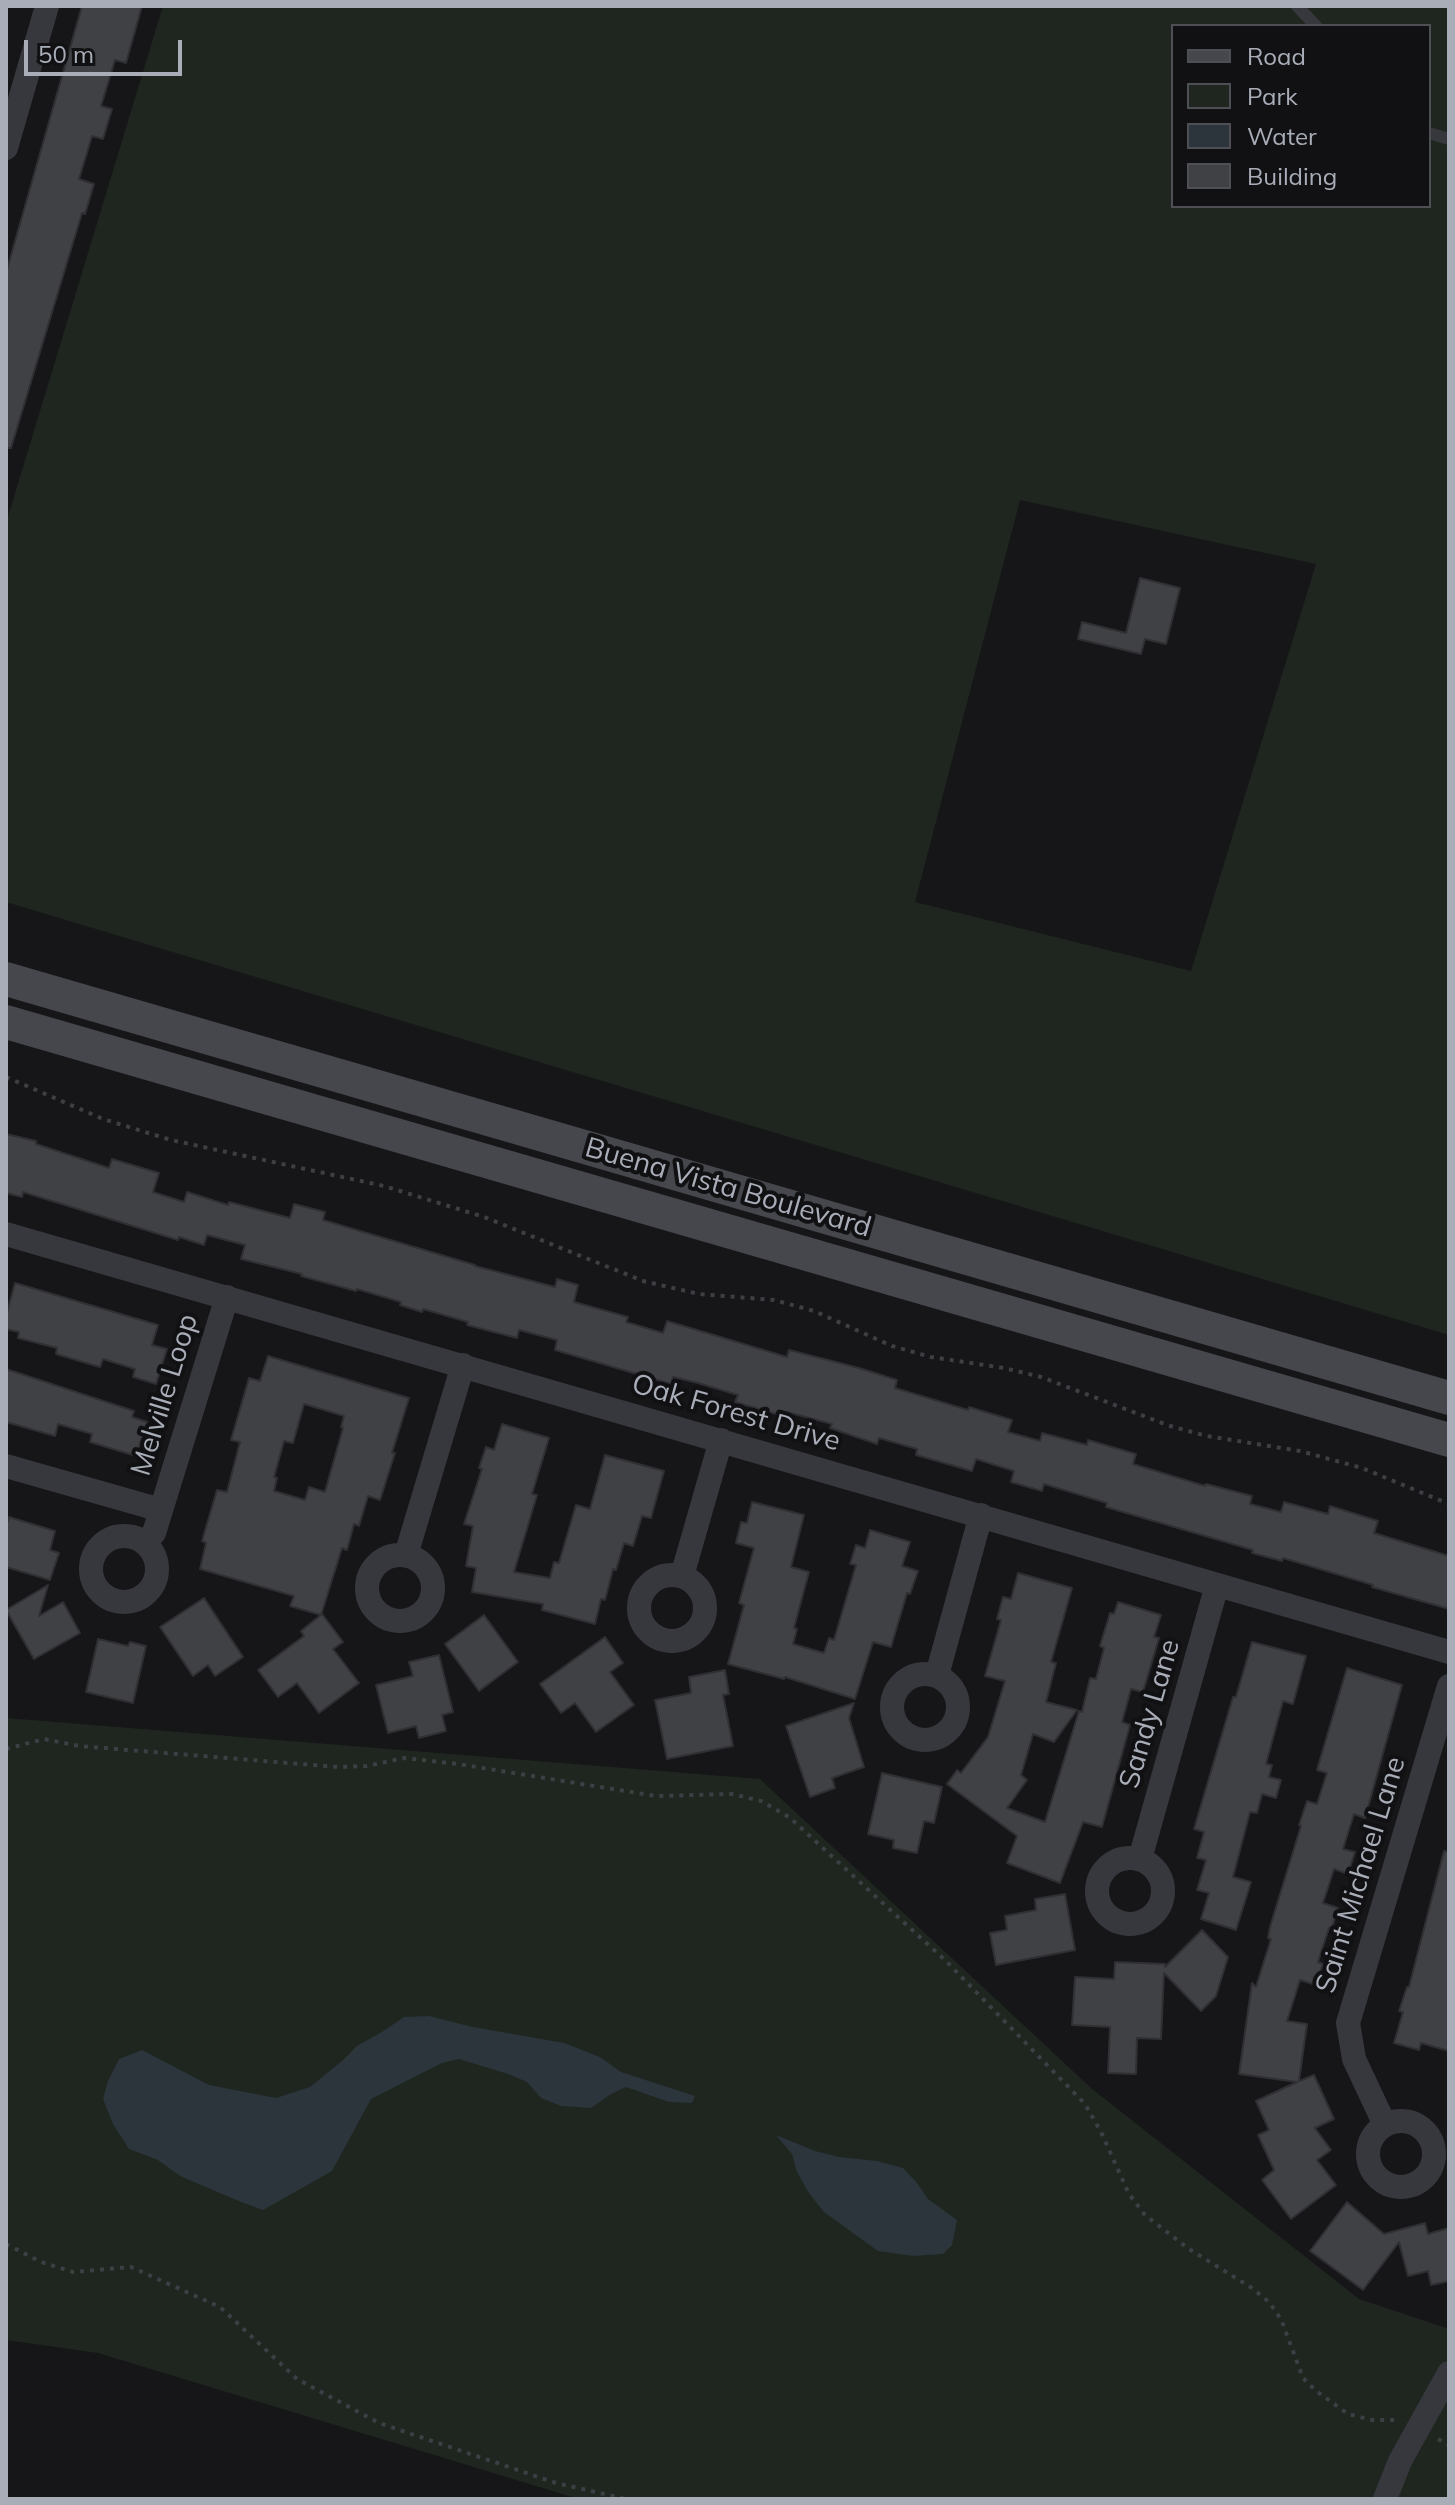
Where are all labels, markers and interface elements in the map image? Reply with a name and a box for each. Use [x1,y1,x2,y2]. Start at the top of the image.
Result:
scale bar [28,24,186,74]
legend [1171,24,1431,208]
text: 50 m [38,39,94,69]
text: Road [1247,41,1306,71]
text: Park [1247,81,1298,111]
text: Water [1247,121,1317,151]
text: Building [1247,161,1337,191]
street label: Buena Vista Boulevard [581,1131,875,1245]
street label: Melville Loop [124,1310,206,1480]
street label: Oak Forest Drive [628,1367,844,1459]
street label: Sandy Lane [1113,1636,1187,1792]
street label: Saint Michael Lane [1309,1753,1413,1997]

